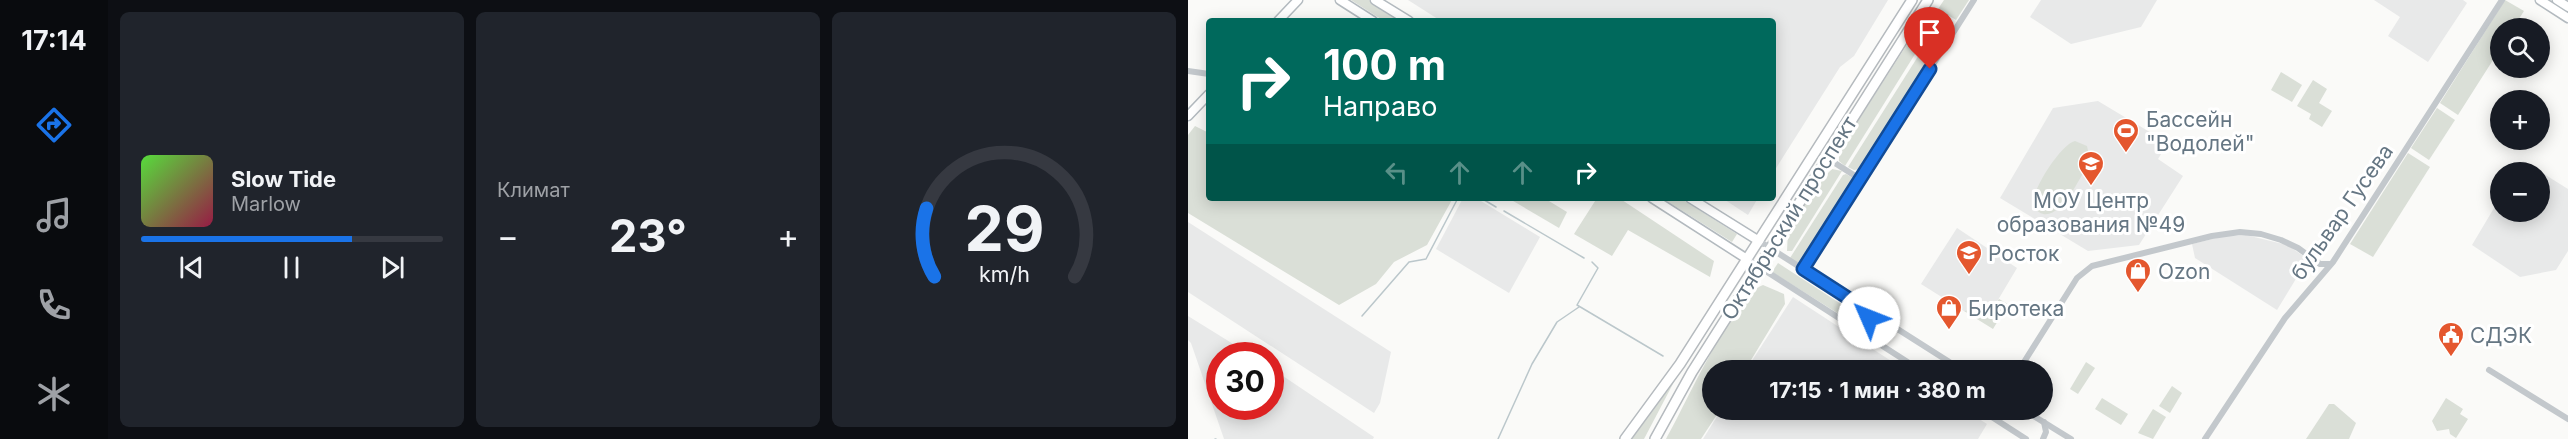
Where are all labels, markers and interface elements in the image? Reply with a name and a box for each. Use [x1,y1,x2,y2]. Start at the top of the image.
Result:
pin [1904,7,1955,69]
icon: arrive [1913,16,1946,49]
map controls [2490,18,2550,222]
button: search [2490,18,2550,78]
text: 17:14 [21,24,87,57]
text: 100 m [1323,39,1446,90]
icon: right [1224,42,1302,120]
text: Направо [1323,90,1438,123]
button: + [2490,90,2550,150]
icon: directions [33,104,75,146]
place label: Бассейн "Водолей" [2146,107,2254,156]
street label: Октябрьский проспект [1716,111,1862,325]
sports icon: Бассейн "Водолей" [2111,116,2141,154]
street label: бульвар Гусева [2286,139,2398,285]
school or university icon: МОУ Центр образования №49 [2076,149,2106,187]
icon: left [1380,156,1413,189]
icon: ahead [1443,156,1476,189]
icon: ahead [1506,156,1539,189]
icon: right [1569,156,1602,189]
button: − [2490,162,2550,222]
text: Slow Tide [231,166,336,192]
text: Климат [497,178,570,202]
place label: МОУ Центр образования №49 [1997,188,2185,237]
text: 29 [964,191,1044,266]
text: Marlow [231,192,301,216]
icon: music [33,194,75,236]
text: 23° [609,208,687,263]
text: − [497,216,519,256]
text: + [777,216,799,256]
school or university icon: Росток [1954,238,1984,276]
place label: Росток [1988,241,2060,266]
icon: previous [175,251,208,284]
icon: pause [275,251,308,284]
icon: next [376,251,409,284]
shop icon: Ozon [2123,256,2153,294]
place label: Ozon [2158,259,2210,284]
text: km/h [979,261,1029,287]
icon: phone [33,284,75,326]
position arrow [1837,286,1901,350]
shop icon: Биротека [1934,293,1964,331]
place label: Биротека [1968,296,2064,321]
public building icon: СДЭК [2436,320,2466,358]
place label: СДЭК [2470,323,2532,348]
speed limit sign: 30 [1206,342,1284,420]
icon: climate [33,373,75,415]
text: 17:15 · 1 мин · 380 m [1769,377,1986,403]

